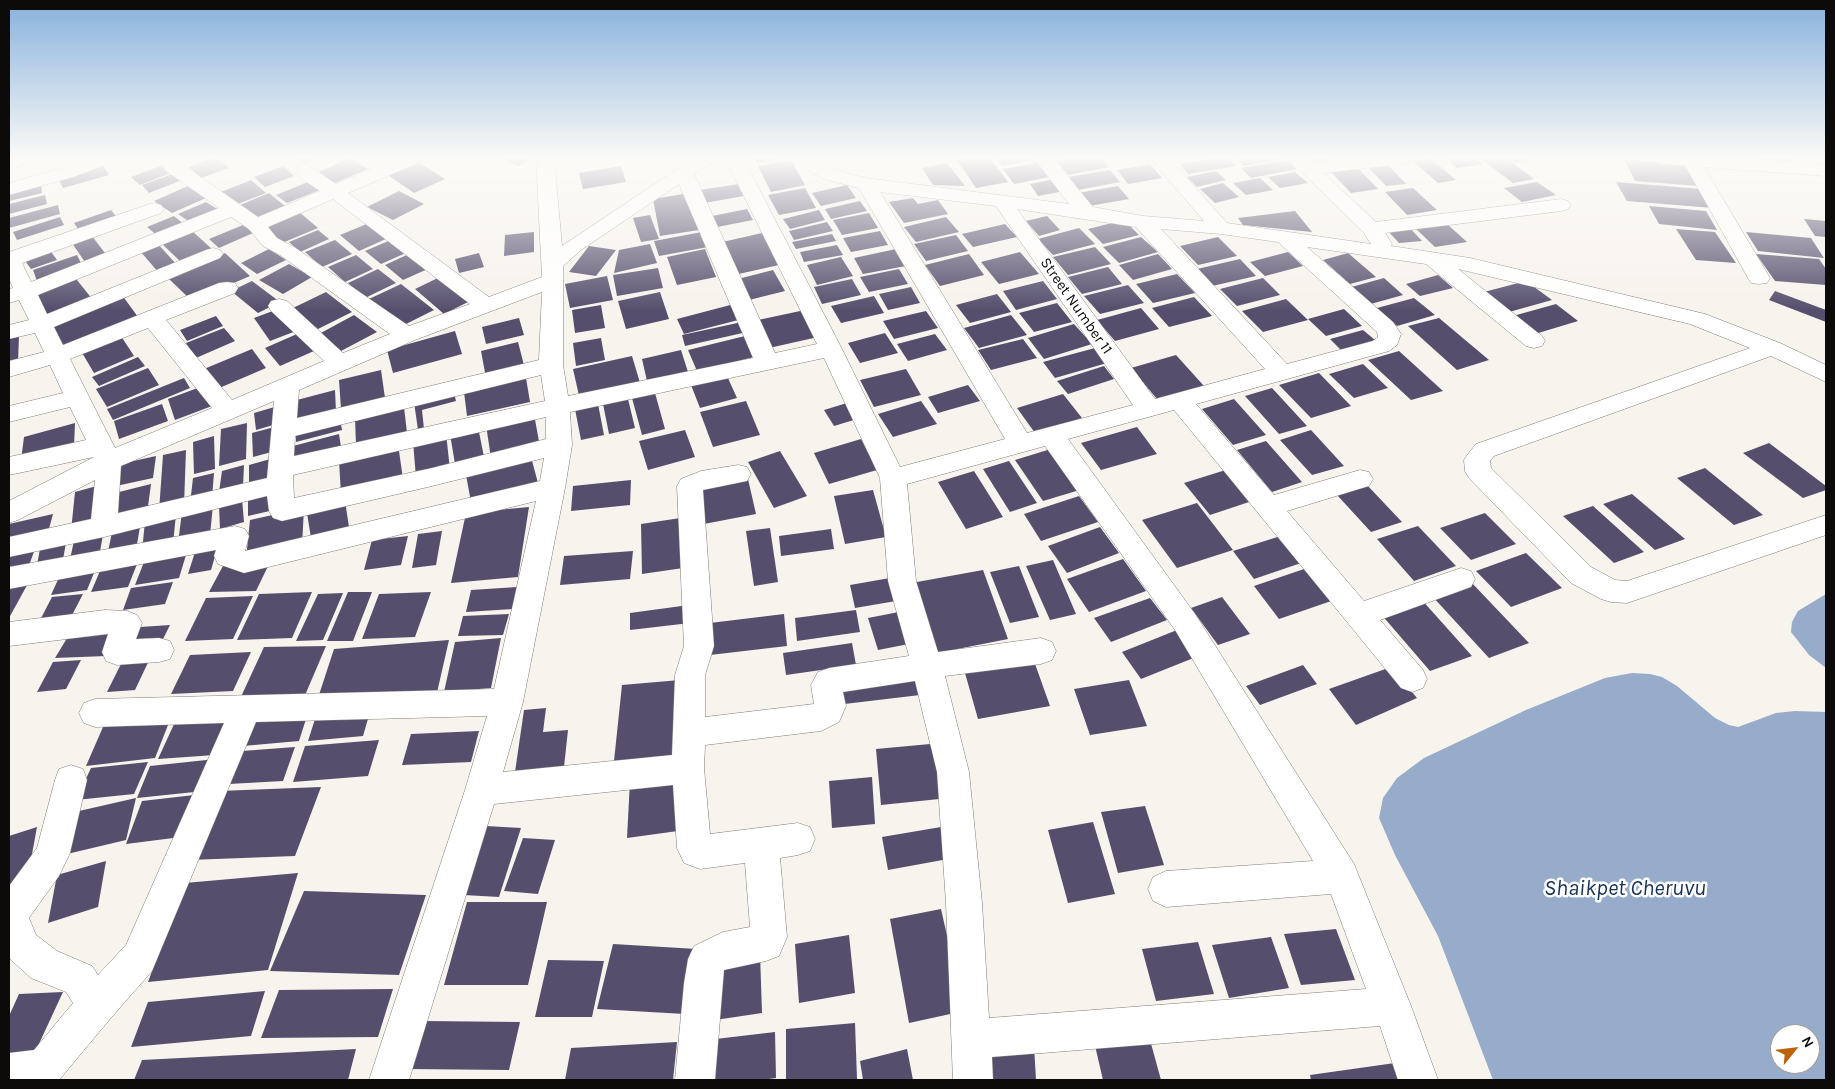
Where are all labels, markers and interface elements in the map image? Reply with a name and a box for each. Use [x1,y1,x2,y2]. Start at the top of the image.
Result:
street label: Street Number 11 [1036,254,1116,358]
water label: Shaikpet Cheruvu [1544,876,1706,902]
north arrow [1770,1024,1820,1074]
text: N [1798,1033,1818,1050]

